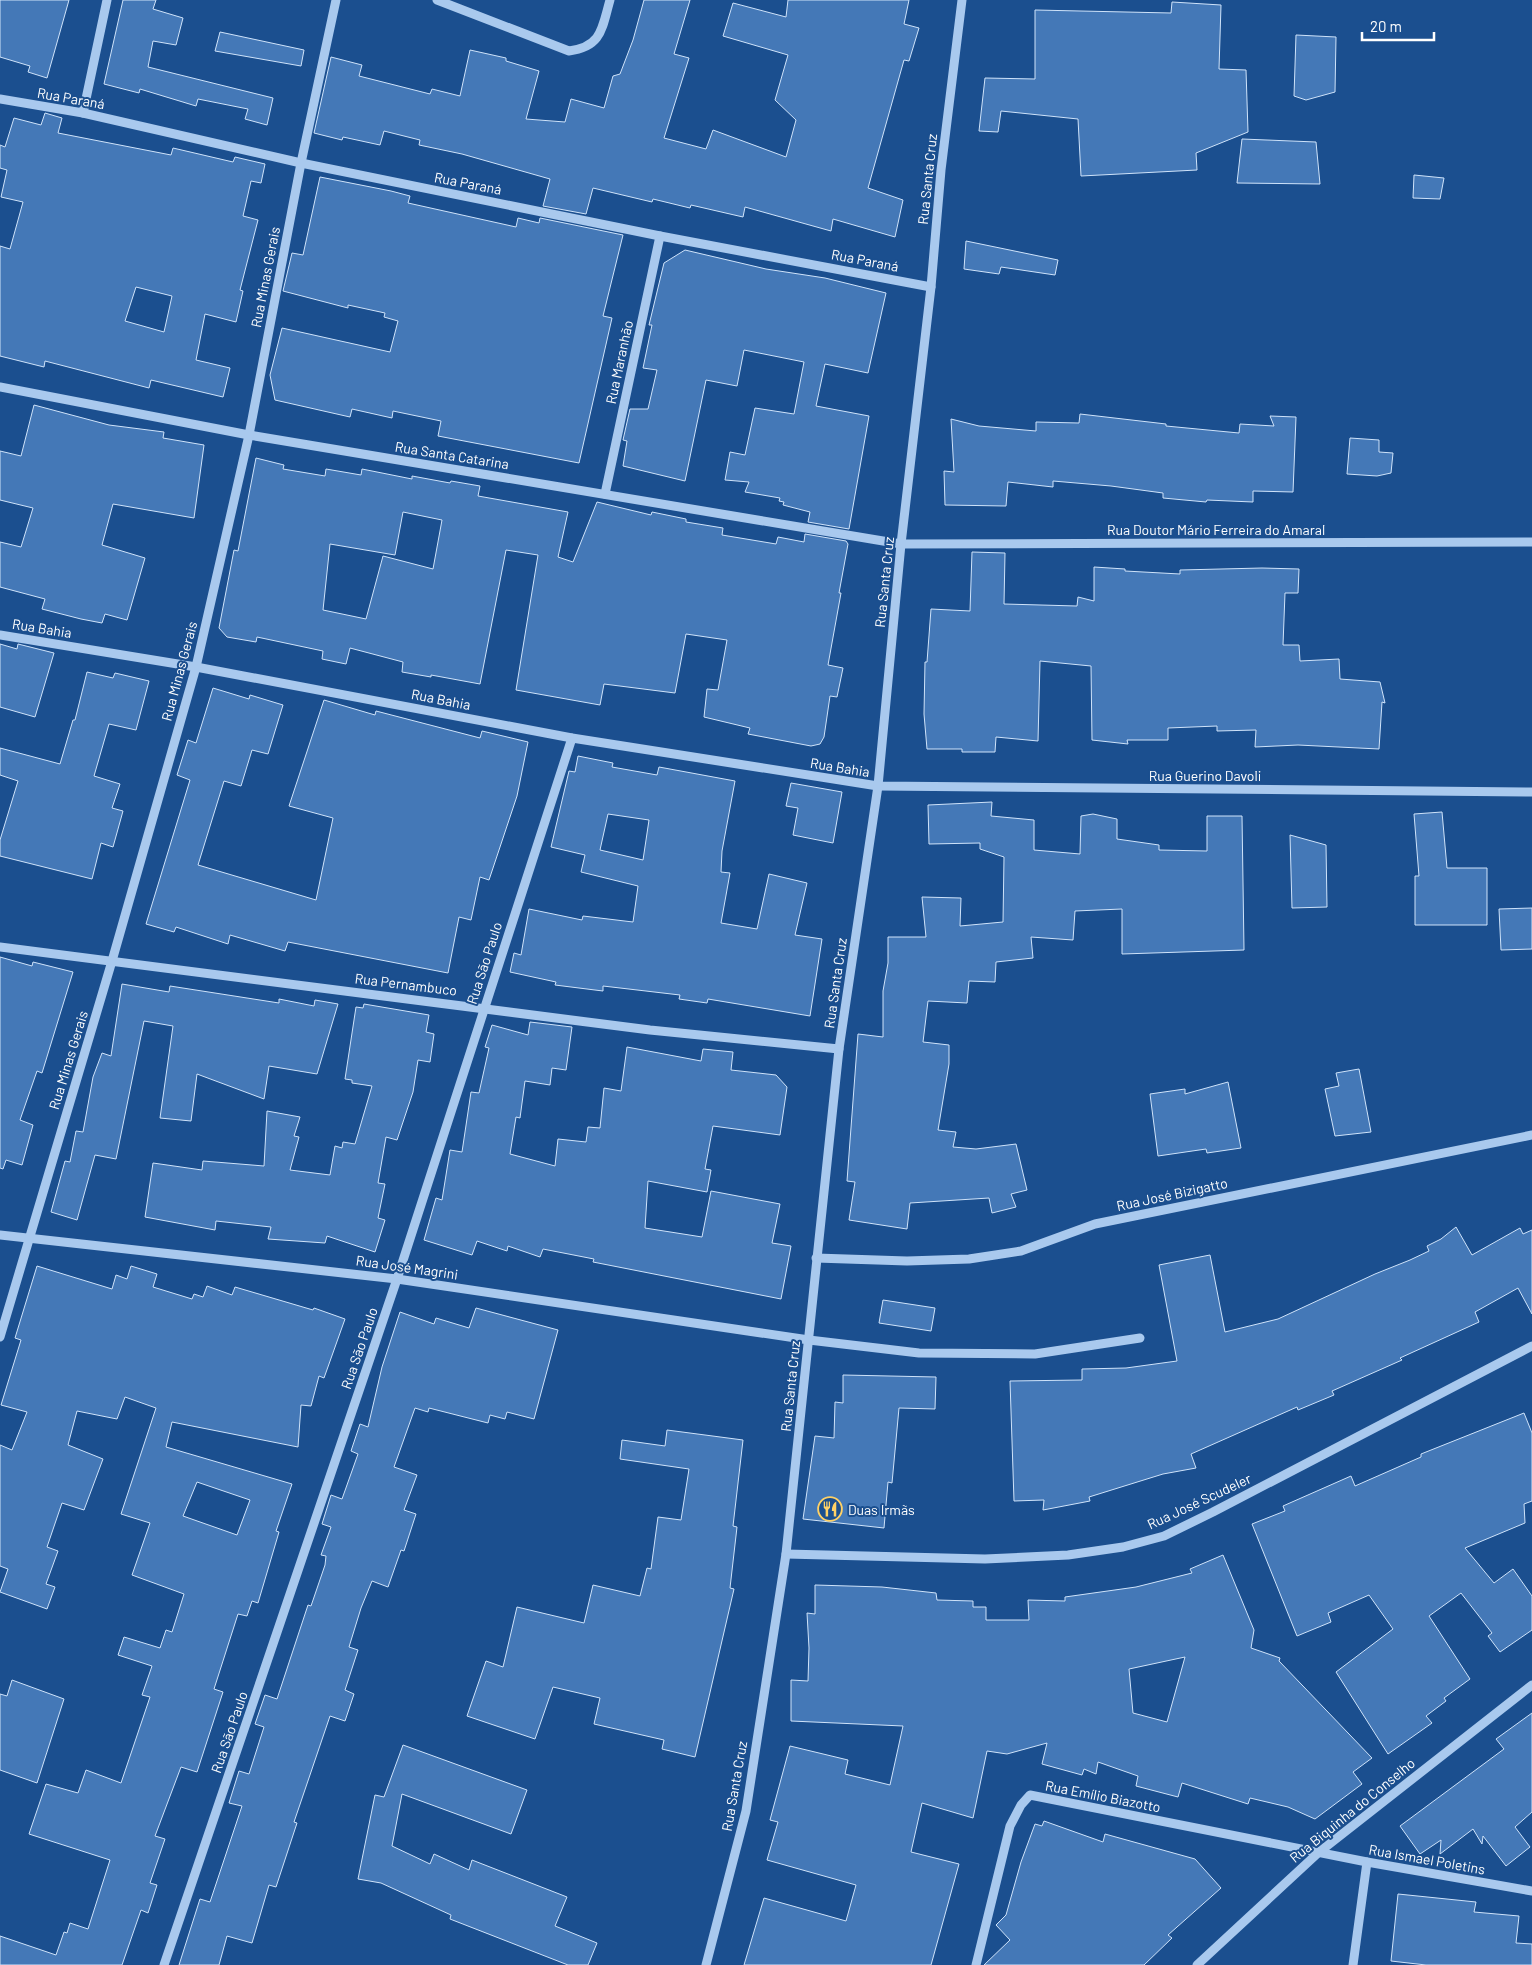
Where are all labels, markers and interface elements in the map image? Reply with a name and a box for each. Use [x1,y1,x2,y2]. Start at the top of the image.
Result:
scale bar [1362,10,1434,42]
text: 20 m [1370,17,1402,35]
street label: Rua Paraná [36,84,106,112]
street label: Rua Santa Cruz [914,133,940,225]
street label: Rua Paraná [433,168,503,198]
street label: Rua Minas Gerais [247,225,283,329]
street label: Rua Paraná [830,245,900,275]
street label: Rua Maranhão [602,319,636,405]
street label: Rua Santa Catarina [394,438,510,472]
street label: Rua Doutor Mário Ferreira do Amaral [1107,521,1325,538]
street label: Rua Santa Cruz [871,536,897,628]
street label: Rua Bahia [11,615,73,641]
street label: Rua Minas Gerais [158,619,201,723]
street label: Rua Bahia [410,685,472,713]
street label: Rua Bahia [809,754,871,780]
street label: Rua Guerino Davoli [1149,767,1261,784]
street label: Rua São Paulo [463,920,505,1006]
street label: Rua Santa Cruz [820,937,850,1029]
street label: Rua Pernambuco [354,969,458,999]
street label: Rua Minas Gerais [45,1008,91,1111]
street label: Rua José Bizigatto [1115,1174,1229,1214]
street label: Rua José Magrini [355,1251,459,1283]
street label: Rua São Paulo [337,1305,381,1391]
street label: Rua Santa Cruz [777,1340,803,1432]
street label: Rua José Scudeler [1144,1470,1254,1532]
restaurant icon: Duas Irmãs [817,1496,843,1522]
place label: Duas Irmãs [848,1501,915,1518]
street label: Rua São Paulo [207,1689,251,1775]
street label: Rua Santa Cruz [718,1740,750,1832]
street label: Rua Biquinha do Conselho [1286,1754,1418,1866]
street label: Rua Emílio Biazotto [1044,1776,1162,1816]
street label: Rua Ismael Poletins [1368,1840,1487,1878]

